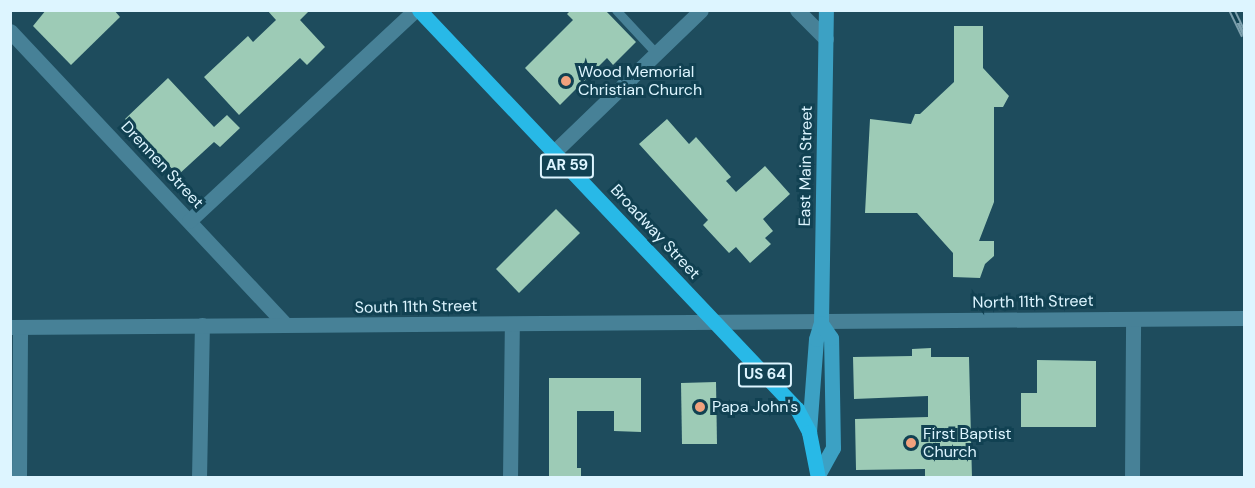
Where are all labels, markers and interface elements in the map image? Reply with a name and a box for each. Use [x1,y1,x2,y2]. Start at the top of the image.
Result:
place label: Wood Memorial Christian Church [578,62,702,100]
marker: Wood Memorial Christian Church [559,74,573,88]
street label: East Main Street [795,105,817,227]
street label: Drennen Street [117,118,207,212]
road number: AR 59 [538,154,596,178]
street label: Broadway Street [606,181,704,283]
street label: North 11th Street [972,291,1094,313]
street label: South 11th Street [354,296,478,318]
road number: US 64 [736,363,794,387]
place label: Papa John's [712,397,798,417]
marker: Papa John's [693,400,707,414]
place label: First Baptist Church [923,424,1012,462]
marker: First Baptist Church [904,436,918,450]

